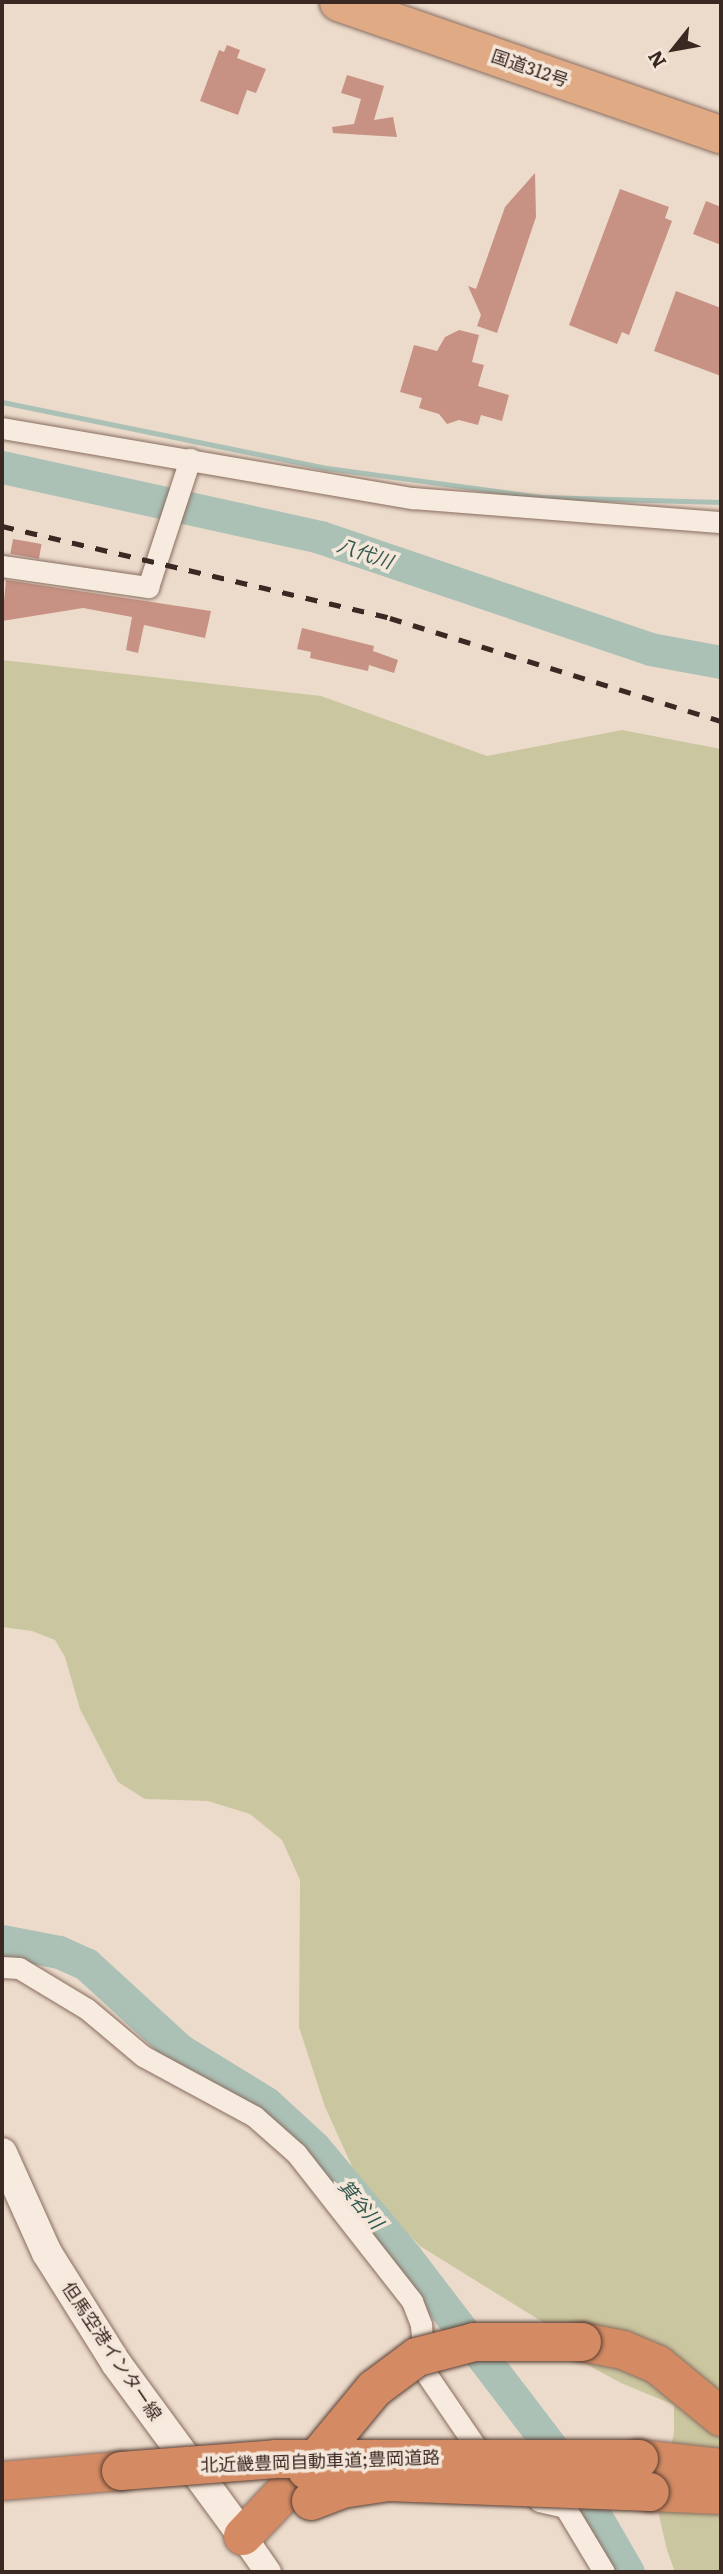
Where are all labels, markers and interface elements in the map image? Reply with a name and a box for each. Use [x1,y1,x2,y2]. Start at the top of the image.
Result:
north arrow [639,14,709,84]
street label: 国道312号 [489,45,571,91]
text: N [640,46,672,74]
water label: 八代川 [334,533,396,573]
water label: 箕谷川 [334,2175,388,2233]
street label: 但馬空港インター線 [58,2278,166,2424]
street label: 北近畿豊岡自動車道;豊岡道路 [200,2446,440,2476]

